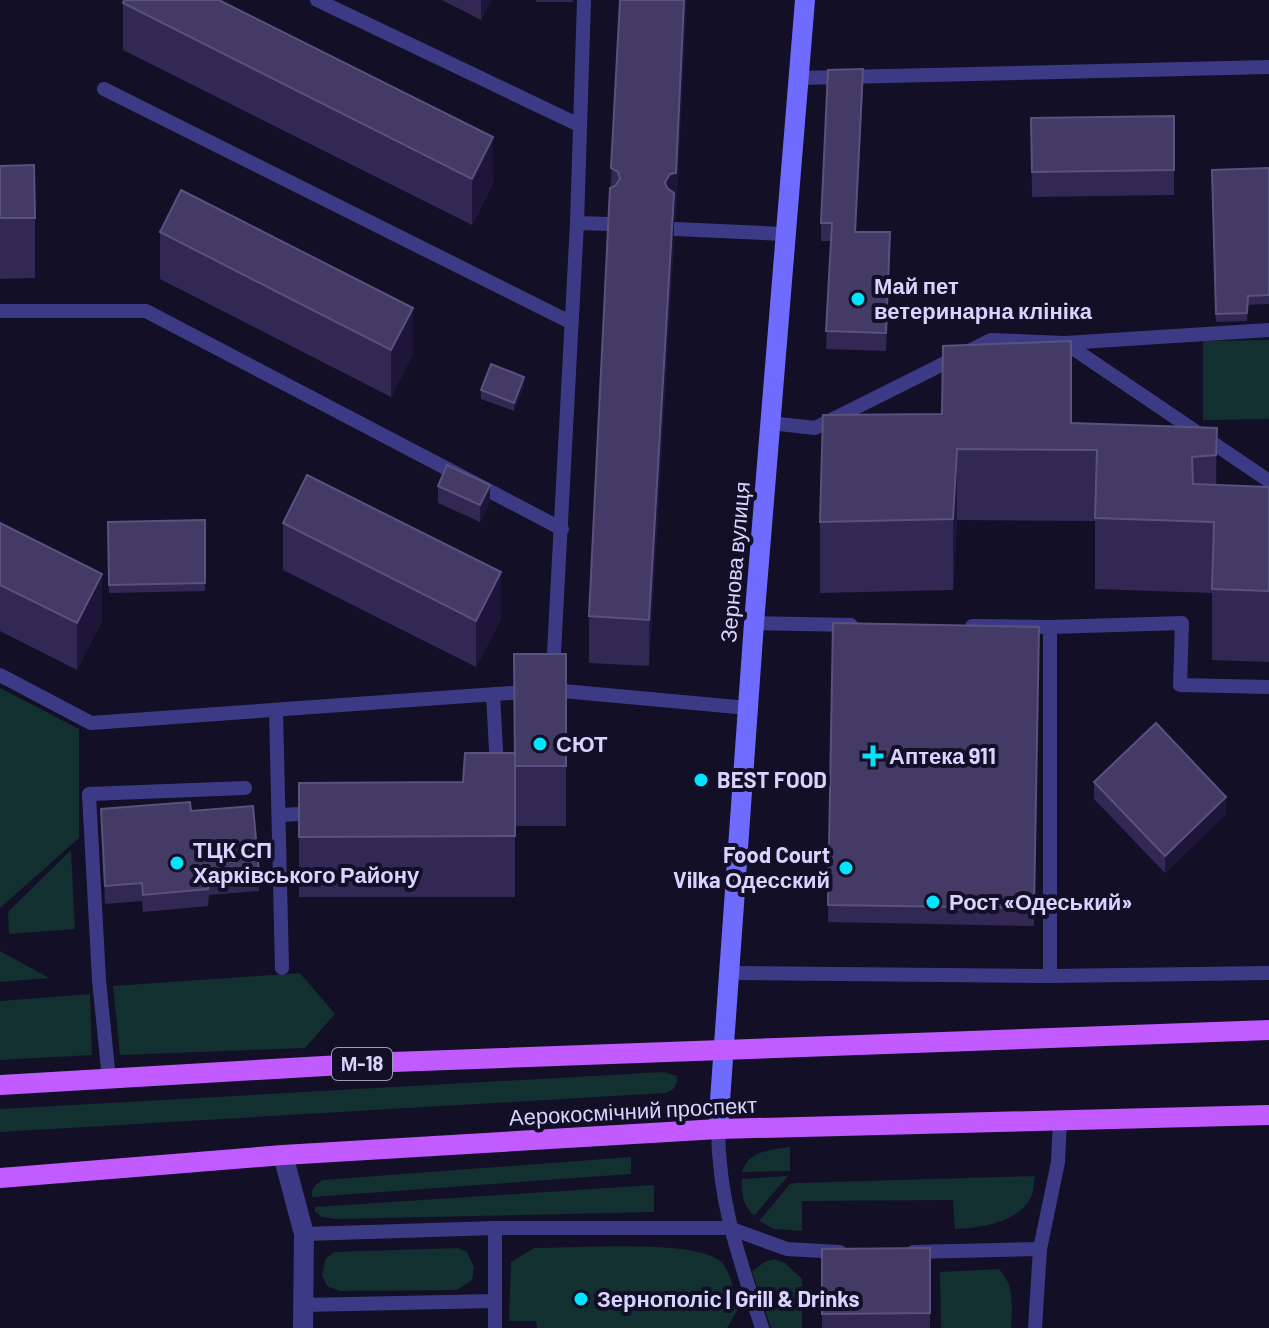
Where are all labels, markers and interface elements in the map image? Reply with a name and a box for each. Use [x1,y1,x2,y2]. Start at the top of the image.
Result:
place label: Май пет ветеринарна клініка [874,272,1093,324]
marker: Май пет ветеринарна клініка [849,290,867,308]
street label: Зернова вулиця [714,480,755,644]
place label: СЮТ [556,730,608,756]
marker: СЮТ [531,735,549,753]
place label: Аптека 911 [889,742,996,768]
marker: Аптека 911 [864,747,882,765]
place label: BEST FOOD [717,766,827,792]
marker: BEST FOOD [692,771,710,789]
place label: ТЦК СП Харківського Району [193,836,420,888]
place label: Food Court Vilka Одесский [673,841,830,893]
marker: ТЦК СП Харківського Району [168,854,186,872]
marker: Food Court Vilka Одесский [837,859,855,877]
place label: Рост «Одеський» [949,888,1132,915]
marker: Рост «Одеський» [924,893,942,911]
road number: М-18 [332,1048,392,1080]
street label: Аерокосмічний проспект [508,1091,758,1130]
place label: Зернополіс | Grill & Drinks [597,1285,860,1312]
marker: Зернополіс | Grill & Drinks [572,1290,590,1308]

